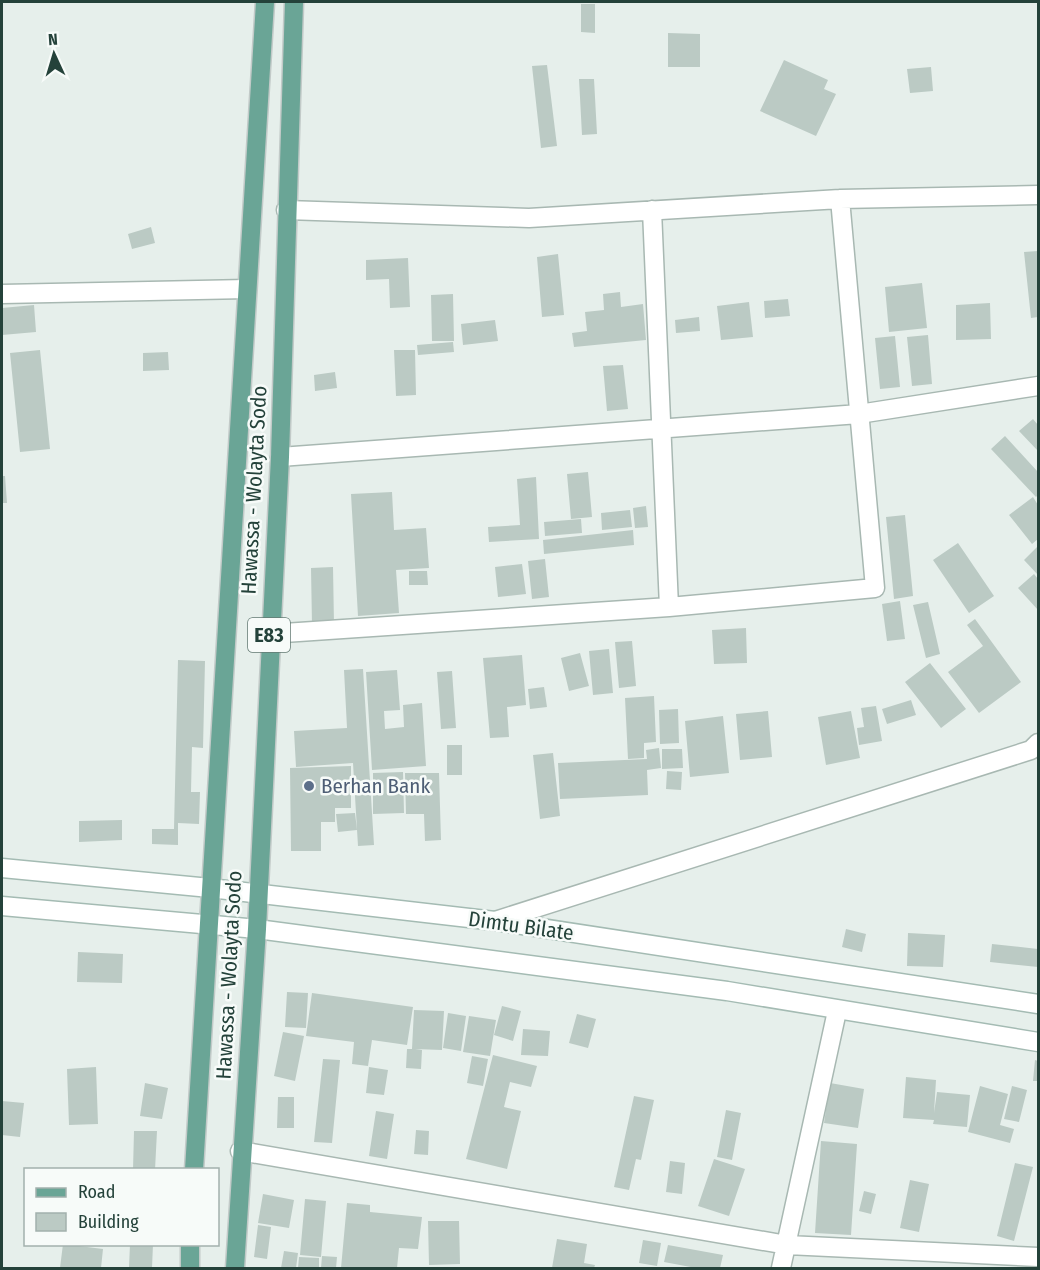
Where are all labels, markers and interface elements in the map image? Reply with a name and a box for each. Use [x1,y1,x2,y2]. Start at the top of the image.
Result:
north arrow [24,24,84,84]
text: N [48,30,58,49]
street label: Hawassa - Wolayta Sodo [236,385,272,595]
road number: E83 [248,618,290,652]
place label: Berhan Bank [321,773,430,799]
marker: Berhan Bank [302,779,316,793]
street label: Hawassa - Wolayta Sodo [211,870,247,1080]
street label: Dimtu Bilate [467,906,575,946]
legend [24,1168,219,1246]
text: Road [78,1181,115,1203]
text: Building [78,1211,139,1233]

